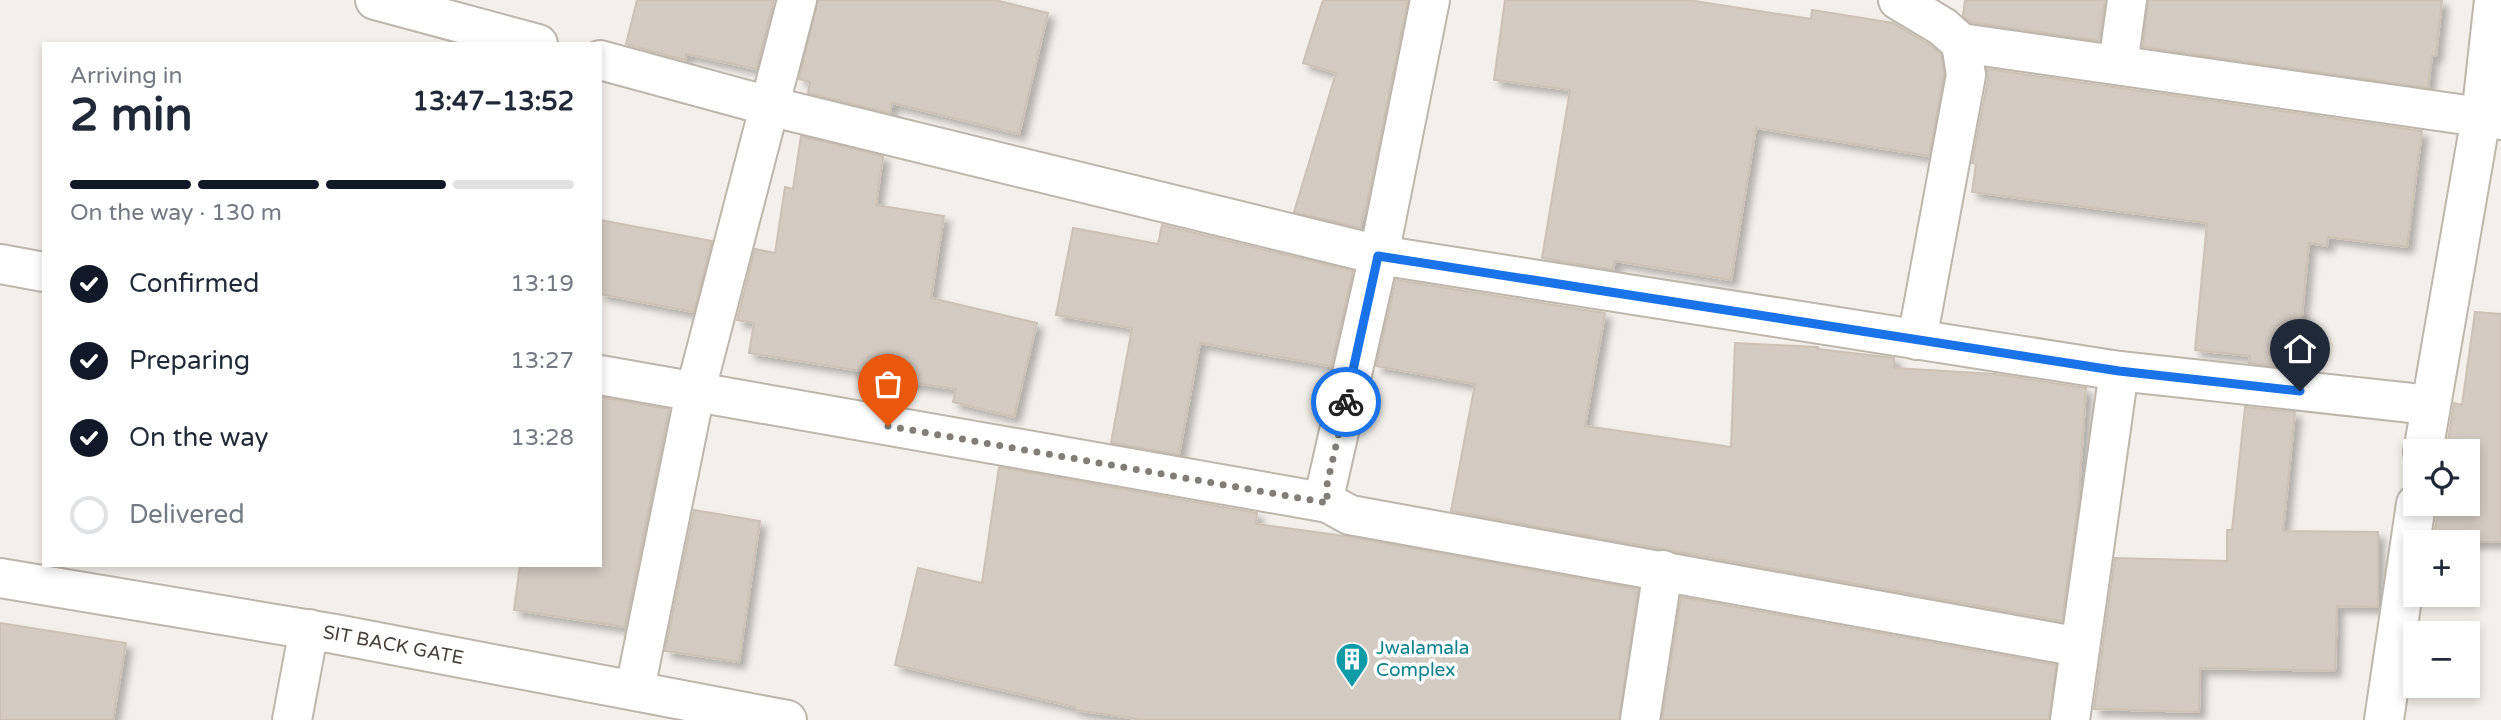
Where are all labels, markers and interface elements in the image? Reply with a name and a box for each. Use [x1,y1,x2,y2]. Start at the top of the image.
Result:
text: Arriving in [70,62,183,90]
text: 13:47–13:52 [413,86,574,117]
text: 2 min [70,88,193,143]
text: On the way · 130 m [70,199,282,227]
icon: check [70,265,108,303]
text: Confirmed [129,268,259,299]
text: 13:19 [510,270,574,298]
pin [2270,319,2330,391]
icon: home [2281,330,2319,368]
icon: check [70,342,108,380]
text: Preparing [129,345,250,376]
text: 13:27 [510,347,574,375]
pin [858,354,918,426]
icon: bag [869,365,907,403]
courier [1311,367,1381,437]
icon: bike [1327,383,1365,421]
icon: check [70,419,108,457]
text: On the way [129,422,269,453]
text: 13:28 [510,424,574,452]
map controls [2403,439,2480,698]
button: locate [2403,439,2480,516]
text: Delivered [129,499,245,530]
button: + [2403,530,2480,607]
street label: SIT BACK GATE [321,621,465,669]
button: − [2403,621,2480,698]
place label: Jwalamala Complex [1376,637,1469,681]
building icon: Jwalamala Complex [1333,640,1371,689]

